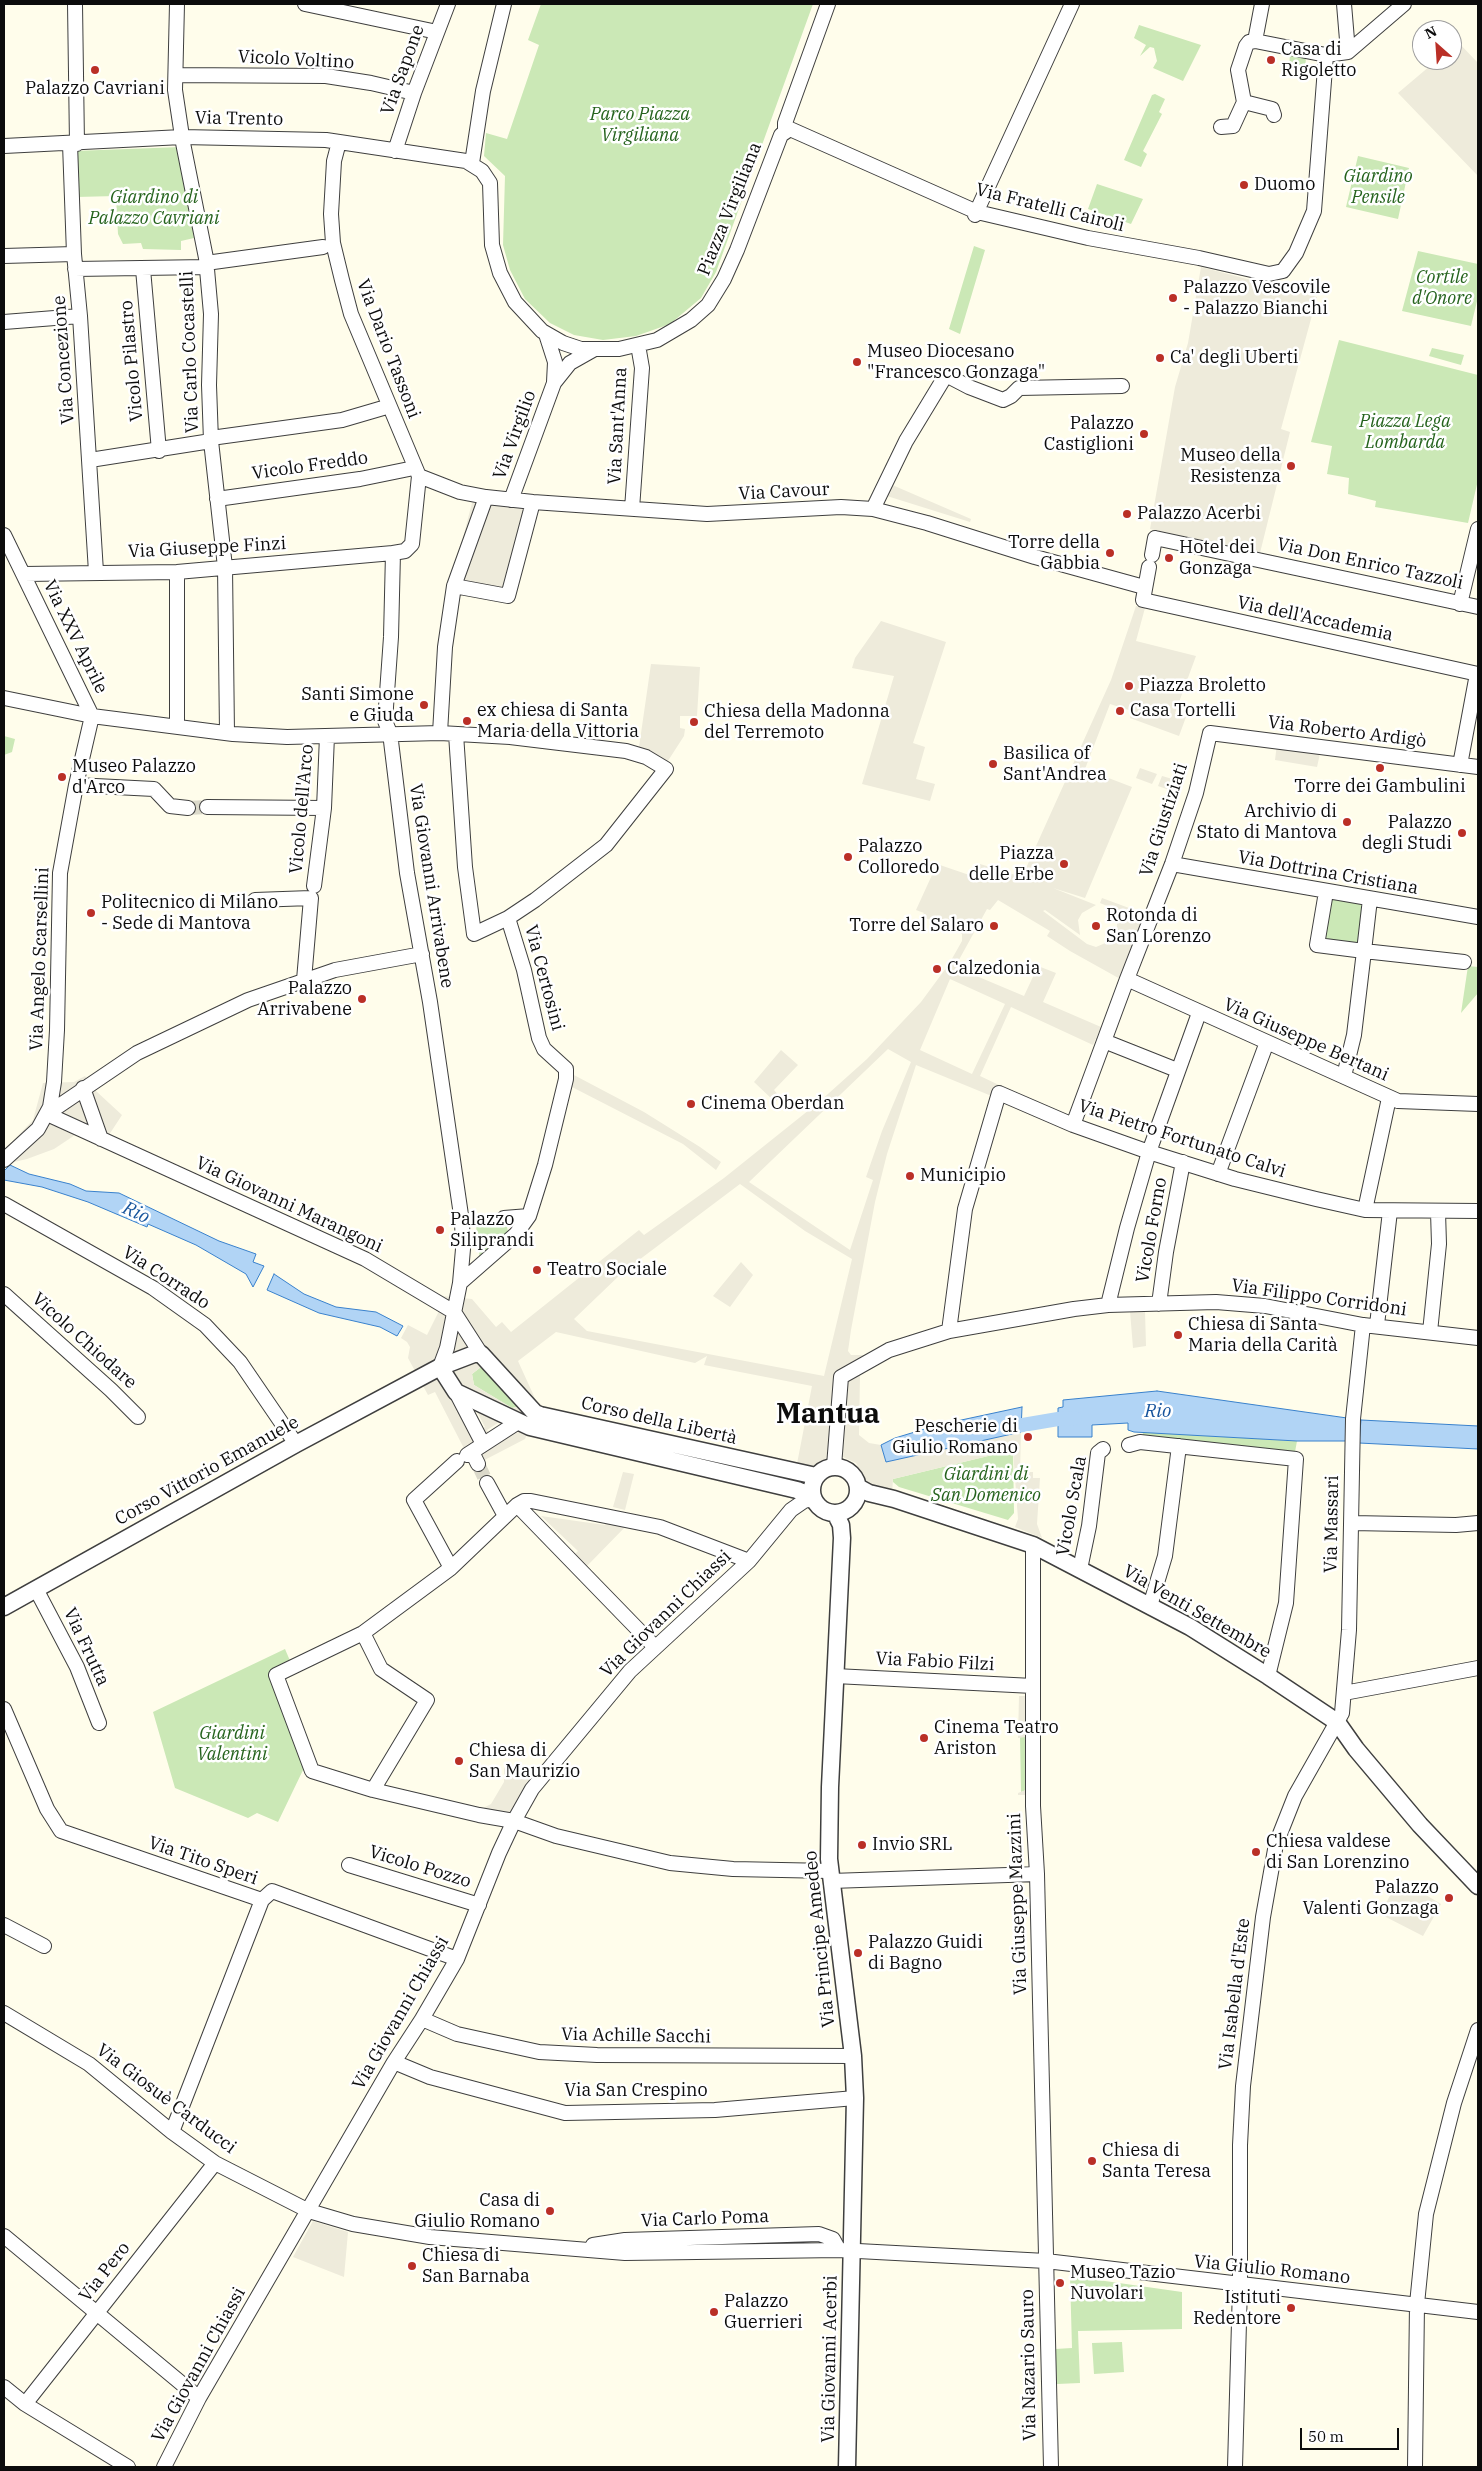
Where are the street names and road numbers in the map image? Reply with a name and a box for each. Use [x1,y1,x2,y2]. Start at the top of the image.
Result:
street label: Via Sapone [377,22,429,118]
street label: Vicolo Voltino [237,46,355,74]
street label: Via Trento [195,107,283,131]
street label: Piazza Virgiliana [693,139,767,279]
street label: Via Fratelli Cairoli [973,179,1127,237]
street label: Via Carlo Cocastelli [176,271,204,433]
street label: Via Dario Tassoni [352,276,424,422]
street label: Via Concezione [49,295,79,425]
street label: Vicolo Pilastro [116,300,148,422]
street label: Via Sant'Anna [604,367,632,485]
street label: Via Virgilio [489,388,541,482]
street label: Vicolo Freddo [251,447,369,485]
street label: Via Cavour [738,479,830,505]
street label: Via Giuseppe Finzi [127,533,287,563]
street label: Via Don Enrico Tazzoli [1275,534,1465,594]
street label: Via XXV Aprile [38,577,112,697]
street label: Via dell'Accademia [1235,592,1395,646]
street label: Via Roberto Ardigò [1267,712,1427,752]
street label: Vicolo dell'Arco [286,743,318,875]
street label: Via Giustiziati [1135,760,1193,880]
street label: Via Giovanni Arrivabene [404,782,458,990]
street label: Via Dottrina Cristiana [1236,847,1420,899]
street label: Via Angelo Scarsellini [26,867,54,1051]
street label: Via Certosini [520,923,568,1033]
street label: Via Giuseppe Bertani [1220,994,1392,1086]
street label: Via Pietro Fortunato Calvi [1076,1095,1288,1183]
street label: Via Giovanni Marangoni [192,1152,386,1258]
street label: Vicolo Forno [1132,1176,1172,1284]
street label: Via Corrado [118,1242,214,1314]
street label: Via Filippo Corridoni [1230,1275,1408,1321]
street label: Vicolo Chiodare [27,1288,141,1394]
street label: Corso della Libertà [579,1393,739,1449]
street label: Corso Vittorio Emanuele [111,1411,303,1531]
street label: Vicolo Scala [1053,1454,1091,1558]
street label: Via Massari [1320,1475,1344,1573]
street label: Via Giovanni Chiassi [596,1546,736,1682]
street label: Via Venti Settembre [1119,1561,1275,1663]
street label: Via Frutta [58,1604,114,1690]
street label: Via Fabio Filzi [875,1648,995,1676]
street label: Via Giuseppe Mazzini [1004,1813,1032,1995]
street label: Via Tito Speri [145,1832,261,1890]
street label: Vicolo Pozzo [366,1841,474,1893]
street label: Via Principe Amedeo [800,1850,840,2028]
street label: Via Isabella d'Este [1215,1917,1255,2071]
street label: Via Giovanni Chiassi [348,1932,454,2094]
street label: Via Achille Sacchi [561,2024,711,2048]
street label: Via Giosuè Carducci [92,2039,240,2159]
street label: Via San Crespino [564,2080,708,2102]
street label: Via Carlo Poma [641,2206,769,2232]
street label: Via Pero [75,2238,135,2306]
street label: Via Giulio Romano [1193,2251,1351,2289]
street label: Via Giovanni Acerbi [818,2275,842,2443]
street label: Via Giovanni Chiassi [148,2284,250,2446]
street label: Via Nazario Sauro [1017,2289,1041,2441]

